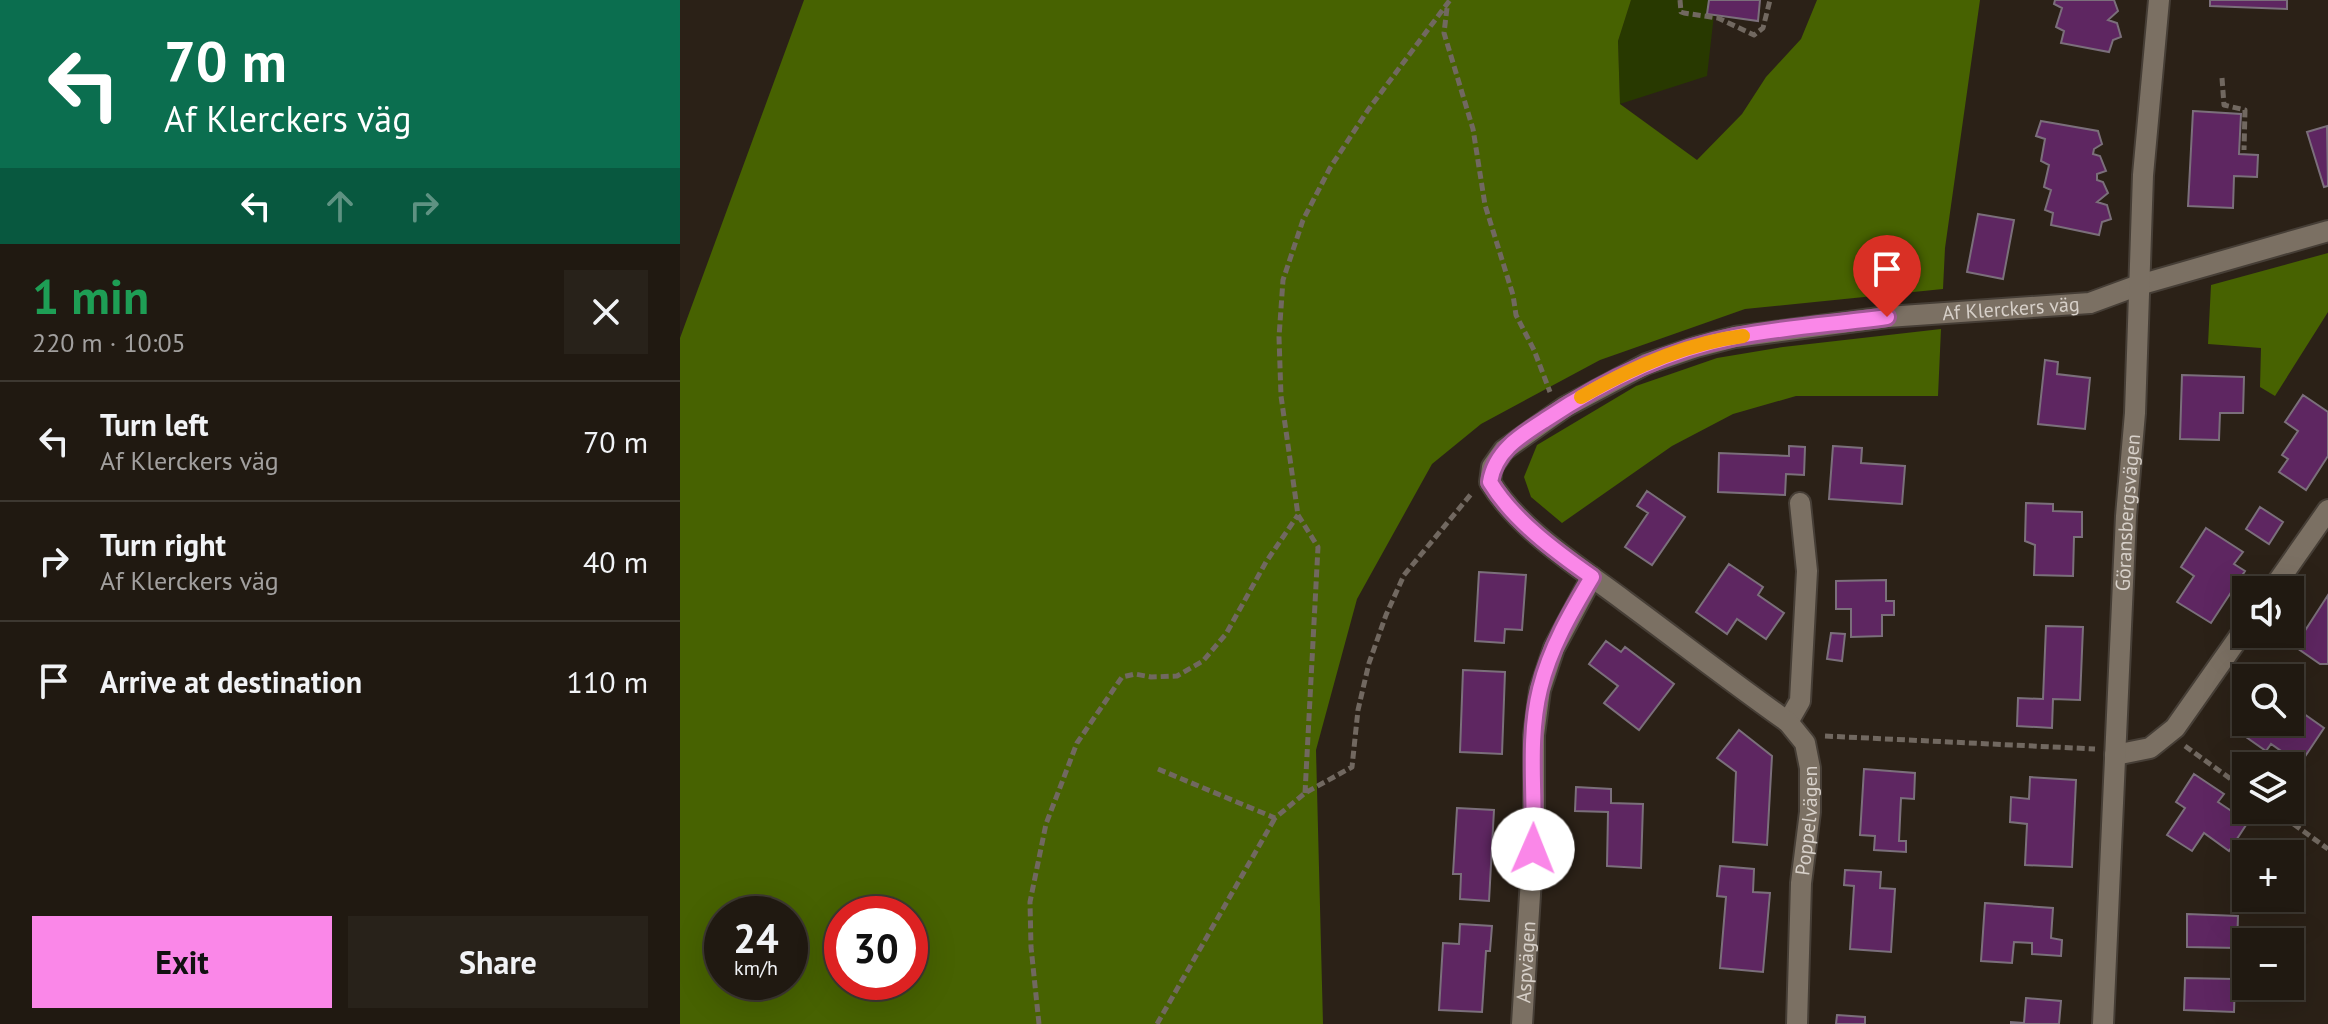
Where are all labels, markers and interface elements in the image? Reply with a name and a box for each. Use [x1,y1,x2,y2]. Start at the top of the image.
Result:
text: 70 m [164,25,287,97]
icon: left [32,32,136,136]
text: Af Klerckers väg [164,95,412,142]
icon: left [234,184,278,228]
icon: ahead [318,184,362,228]
icon: right [402,184,446,228]
pin [1853,235,1921,317]
icon: arrive [1865,247,1909,291]
text: 1 min [32,265,149,327]
button: close [564,270,648,354]
street label: Af Klerckers väg [1941,291,2080,326]
text: 220 m · 10:05 [32,326,186,359]
text: Turn left [100,405,208,444]
icon: left [32,419,76,463]
text: 70 m [583,422,648,461]
street label: Göransbergsvägen [2110,433,2146,592]
text: Af Klerckers väg [100,444,279,477]
text: Turn right [100,525,226,564]
icon: right [32,539,76,583]
text: 40 m [583,542,648,581]
text: Af Klerckers väg [100,564,279,597]
map controls [2232,576,2304,1000]
button: sound [2232,576,2304,648]
icon: arrive [32,659,76,703]
text: Arrive at destination [100,662,362,701]
text: 110 m [567,662,648,701]
button: search [2232,664,2304,736]
button: layers [2232,752,2304,824]
street label: Poppelvägen [1789,765,1824,877]
position arrow [1491,807,1575,891]
button: + [2232,840,2304,912]
speed limit sign: 30 [824,896,928,1000]
text: 24 [733,912,779,964]
button: Exit [32,916,332,1008]
button: Share [348,916,648,1008]
street label: Aspvägen [1510,920,1541,1004]
button: − [2232,928,2304,1000]
text: km/h [734,955,778,981]

